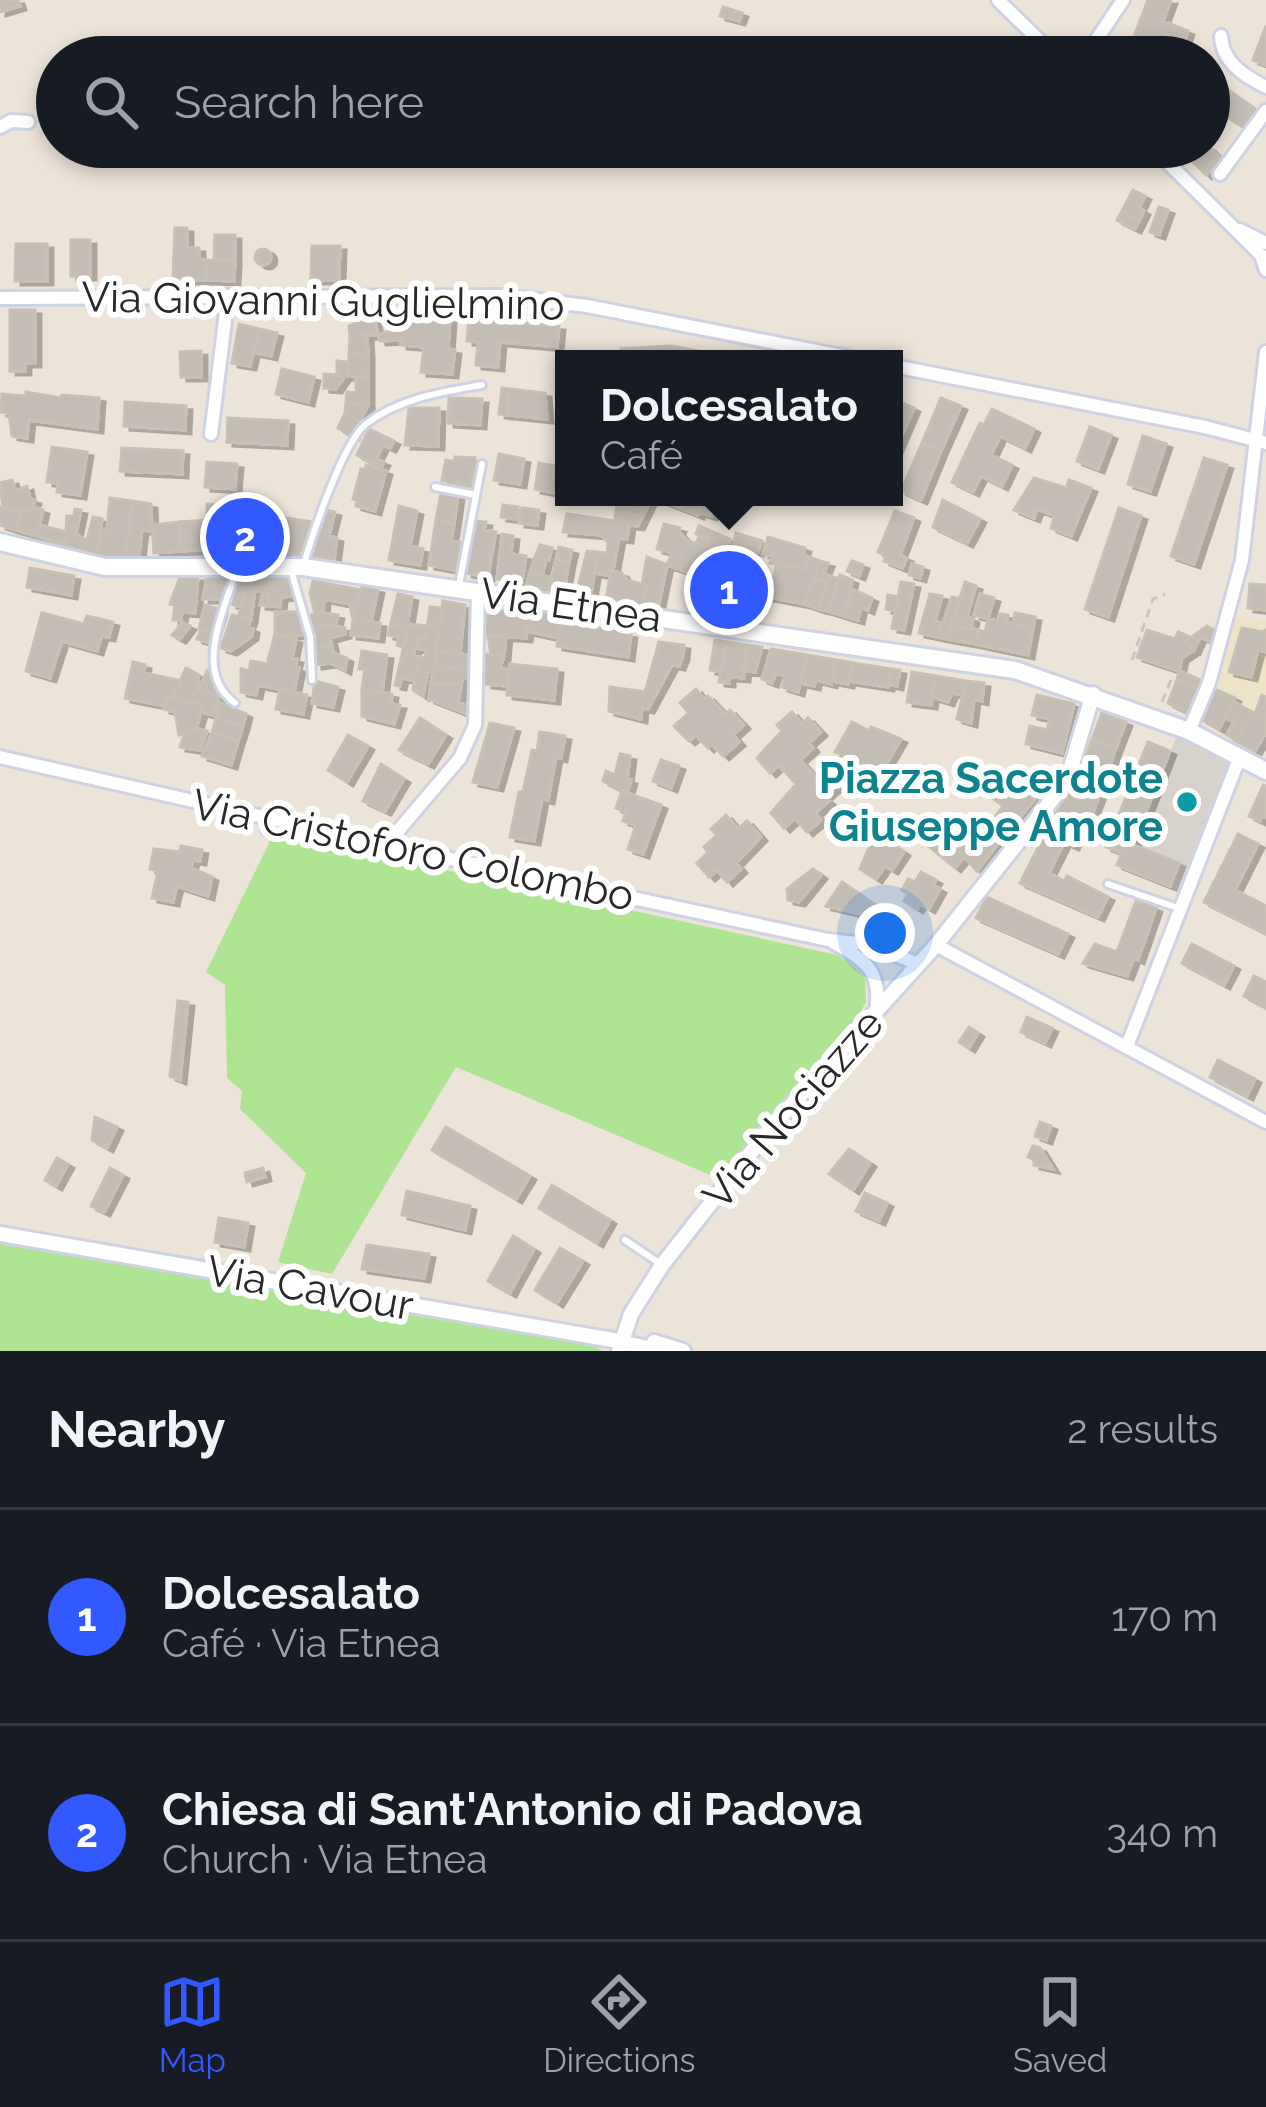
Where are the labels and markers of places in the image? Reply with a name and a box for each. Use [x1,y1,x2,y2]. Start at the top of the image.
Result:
pin: 2 [206,492,284,582]
pin: 1 [690,545,768,635]
place label: Piazza Sacerdote Giuseppe Amore [819,754,1163,851]
marker: Piazza Sacerdote Giuseppe Amore [1174,789,1200,815]

